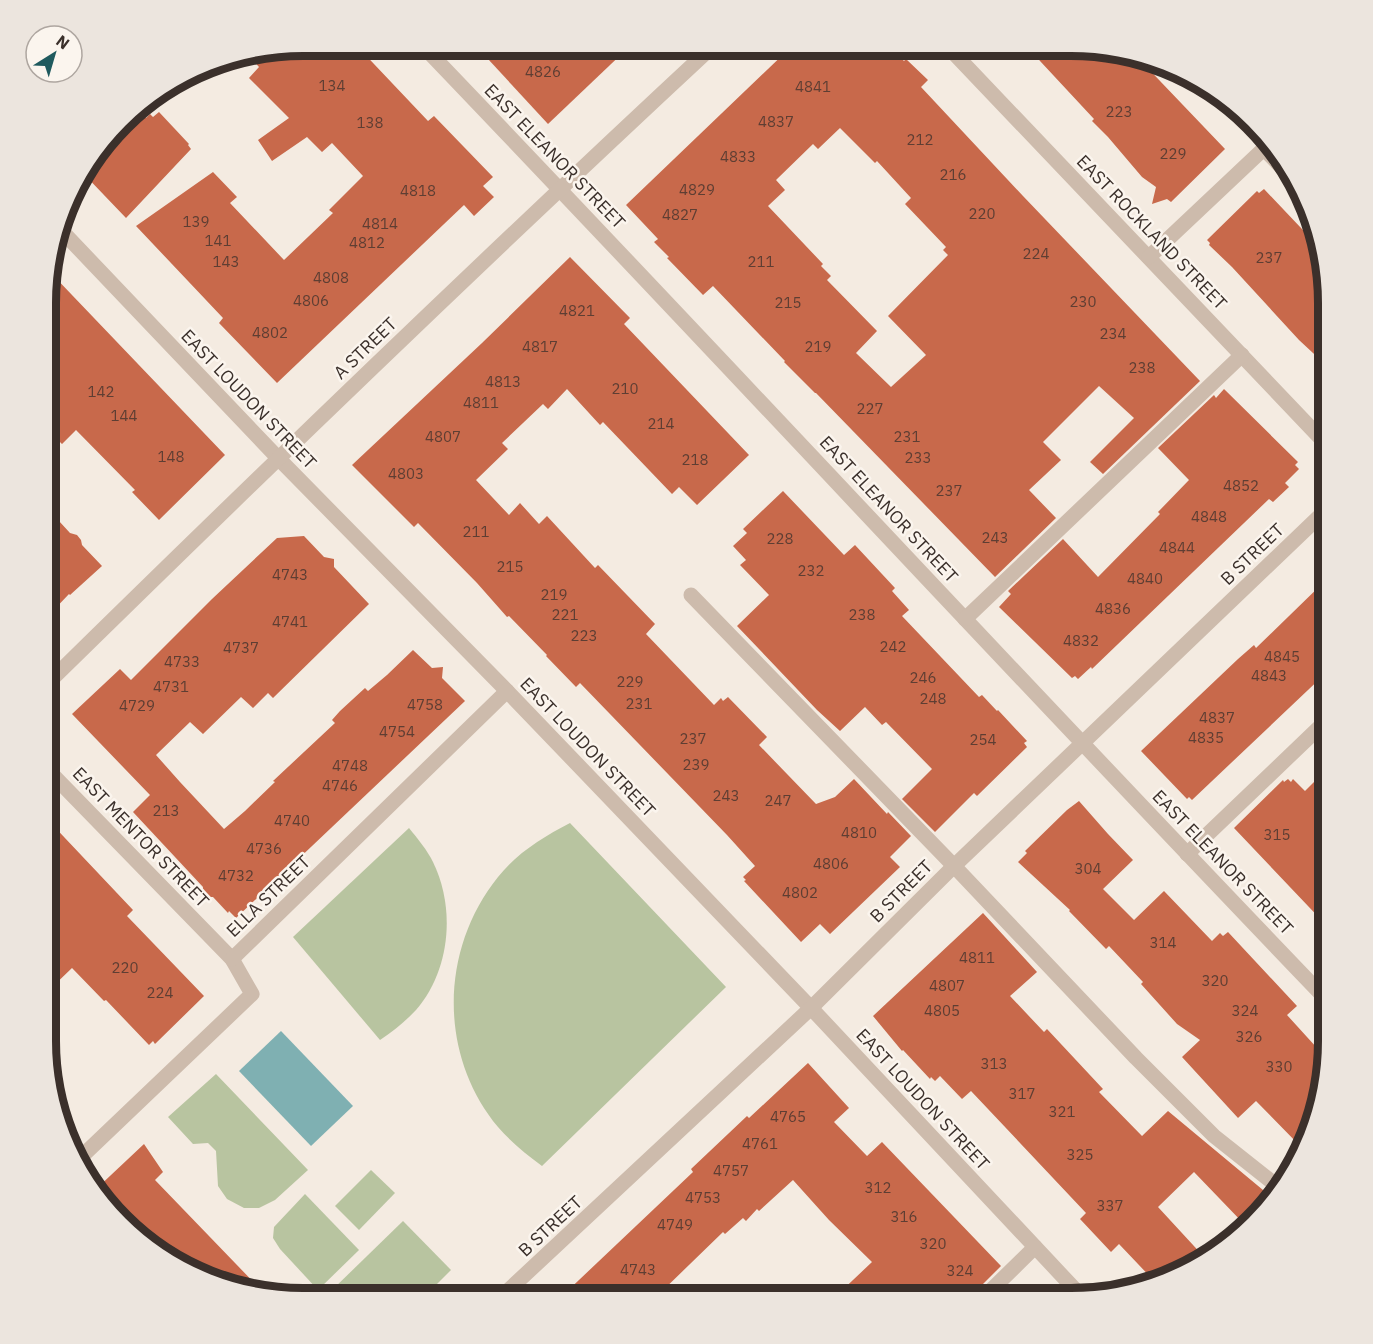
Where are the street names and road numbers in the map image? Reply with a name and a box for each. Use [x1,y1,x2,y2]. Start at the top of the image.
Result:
street label: EAST ELEANOR STREET [480,79,630,233]
street label: EAST ROCKLAND STREET [1072,150,1232,314]
street label: A STREET [329,312,401,384]
street label: EAST LOUDON STREET [176,324,322,474]
street label: EAST ELEANOR STREET [815,431,963,587]
street label: B STREET [1215,518,1289,590]
street label: EAST LOUDON STREET [515,672,661,822]
street label: EAST MENTOR STREET [68,762,214,912]
street label: EAST ELEANOR STREET [1148,785,1298,939]
street label: ELLA STREET [221,850,315,942]
street label: B STREET [865,855,937,927]
street label: EAST LOUDON STREET [851,1023,995,1175]
street label: B STREET [513,1191,587,1261]

